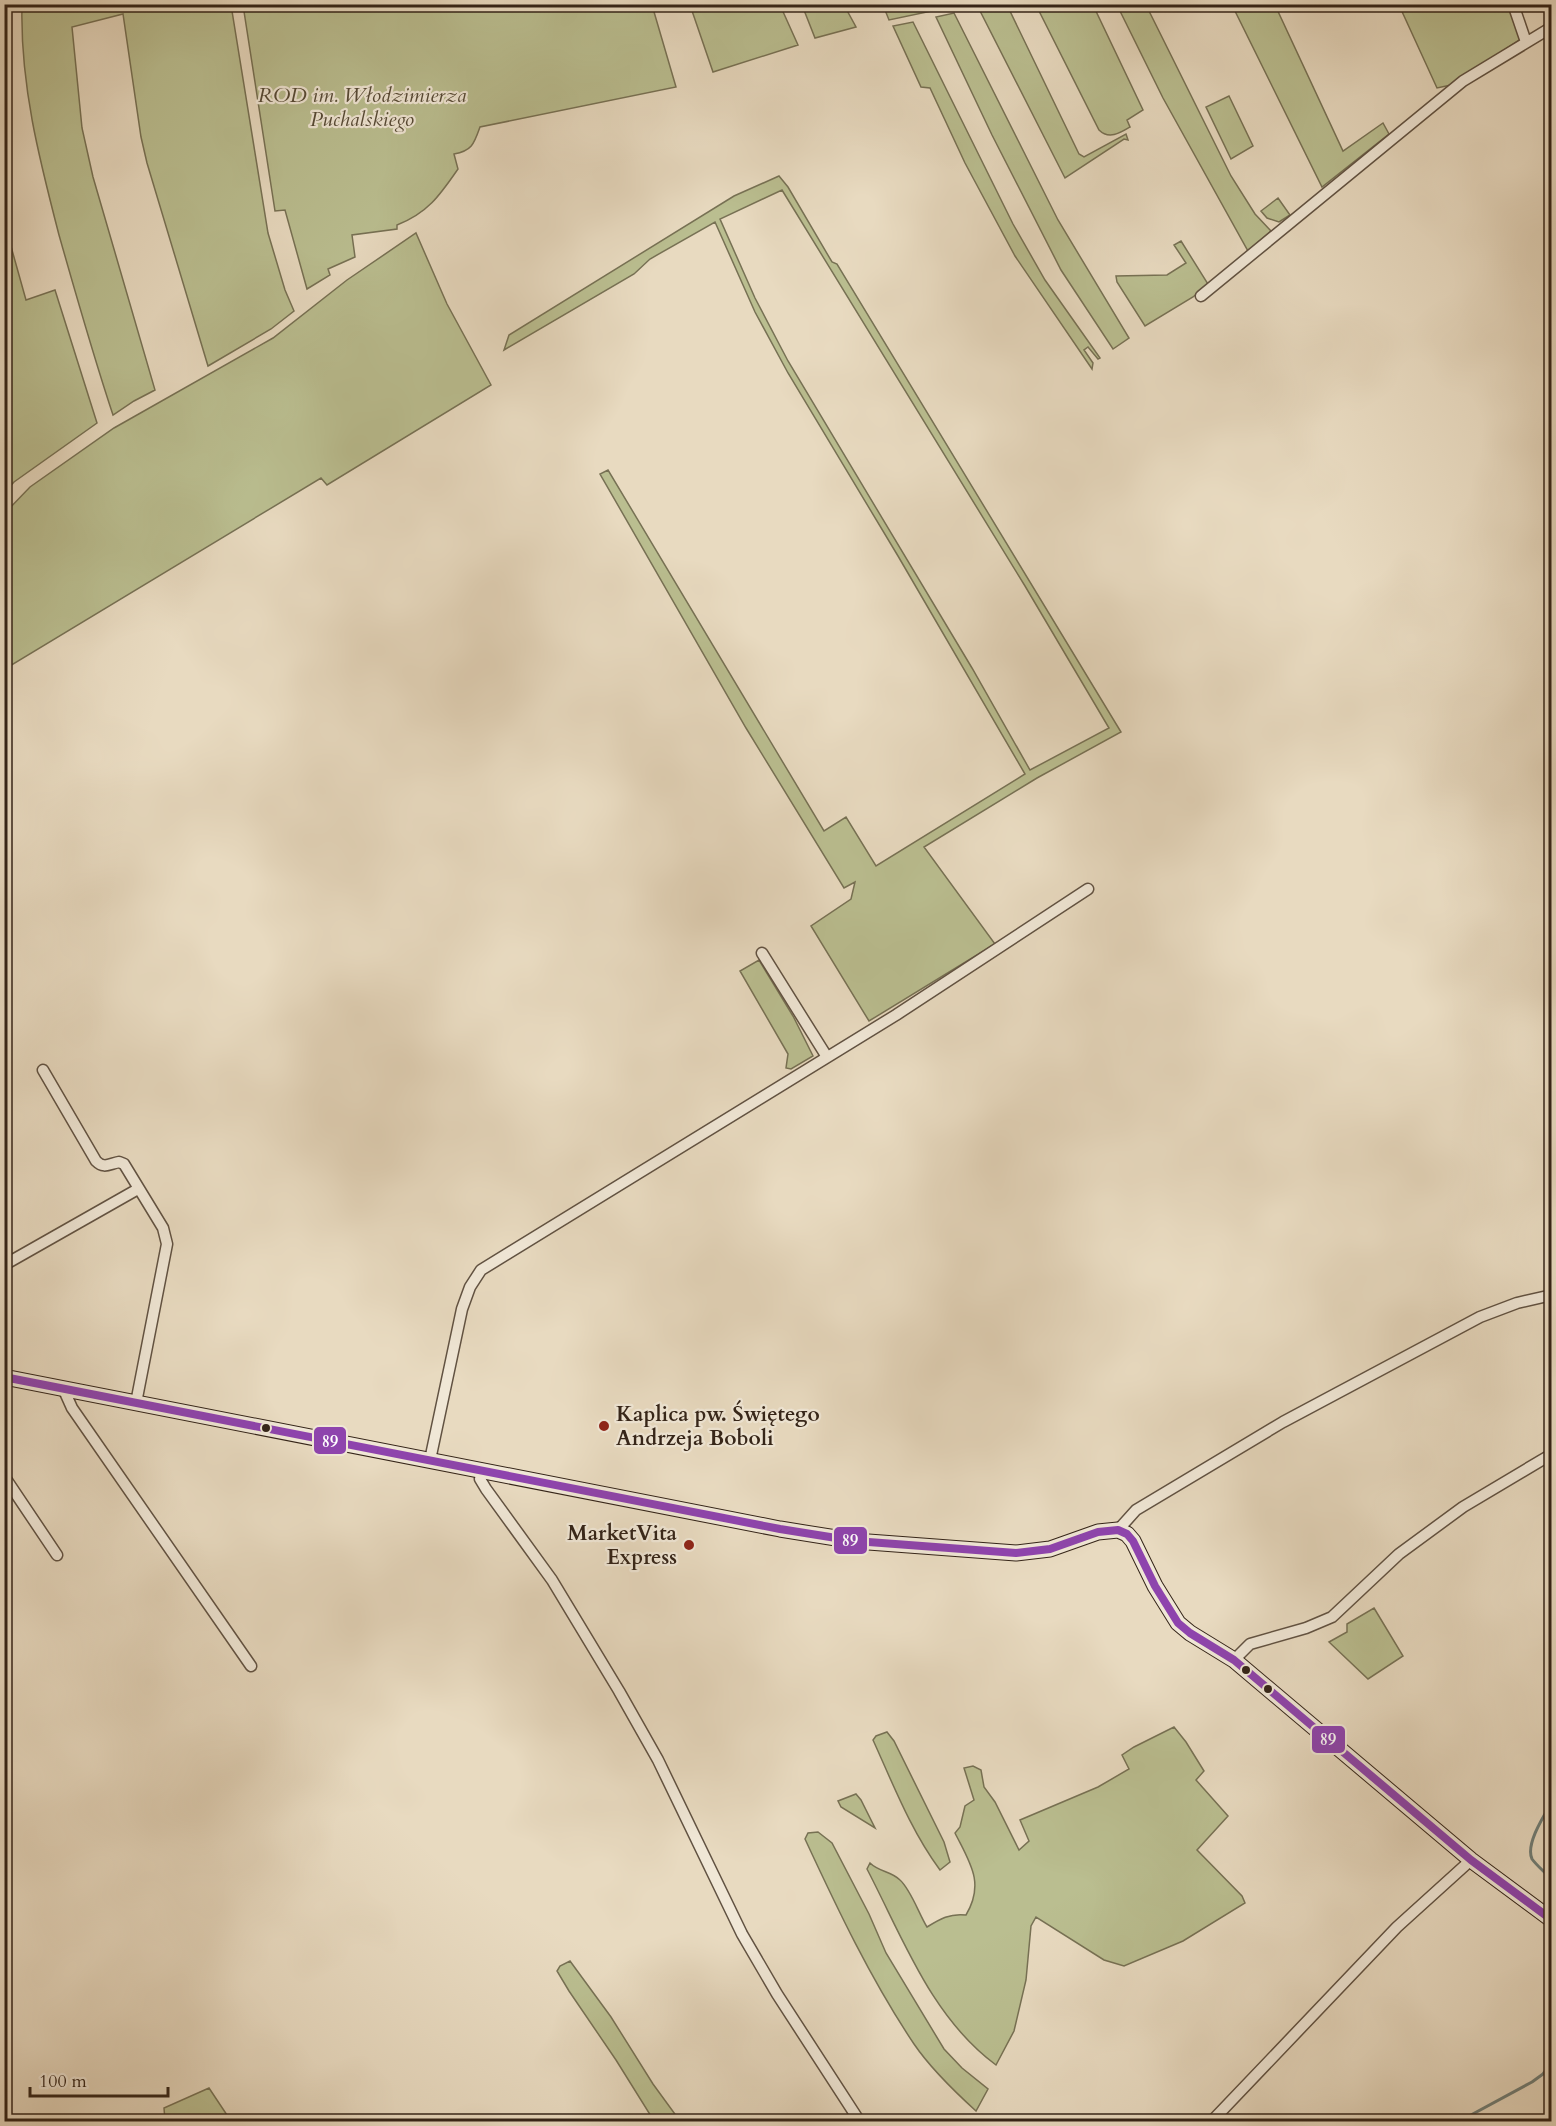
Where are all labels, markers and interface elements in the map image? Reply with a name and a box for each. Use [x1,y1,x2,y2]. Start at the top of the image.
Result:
park label: ROD im. Włodzimierza Puchalskiego [258,81,466,134]
place label: Kaplica pw. Świętego Andrzeja Boboli [616,1400,820,1453]
marker: Kaplica pw. Świętego Andrzeja Boboli [597,1419,611,1433]
unlabelled marker [260,1422,272,1434]
line badge: 89 [313,1426,347,1455]
text: 89 [322,1431,338,1453]
place label: MarketVita Express [567,1519,678,1572]
line badge: 89 [833,1526,868,1555]
text: 89 [842,1530,858,1552]
marker: MarketVita Express [682,1538,696,1552]
unlabelled marker [1240,1664,1252,1676]
unlabelled marker [1262,1683,1274,1695]
line badge: 89 [1311,1725,1346,1754]
text: 89 [1320,1729,1336,1751]
scale bar [30,2060,168,2098]
text: 100 m [39,2069,87,2094]

